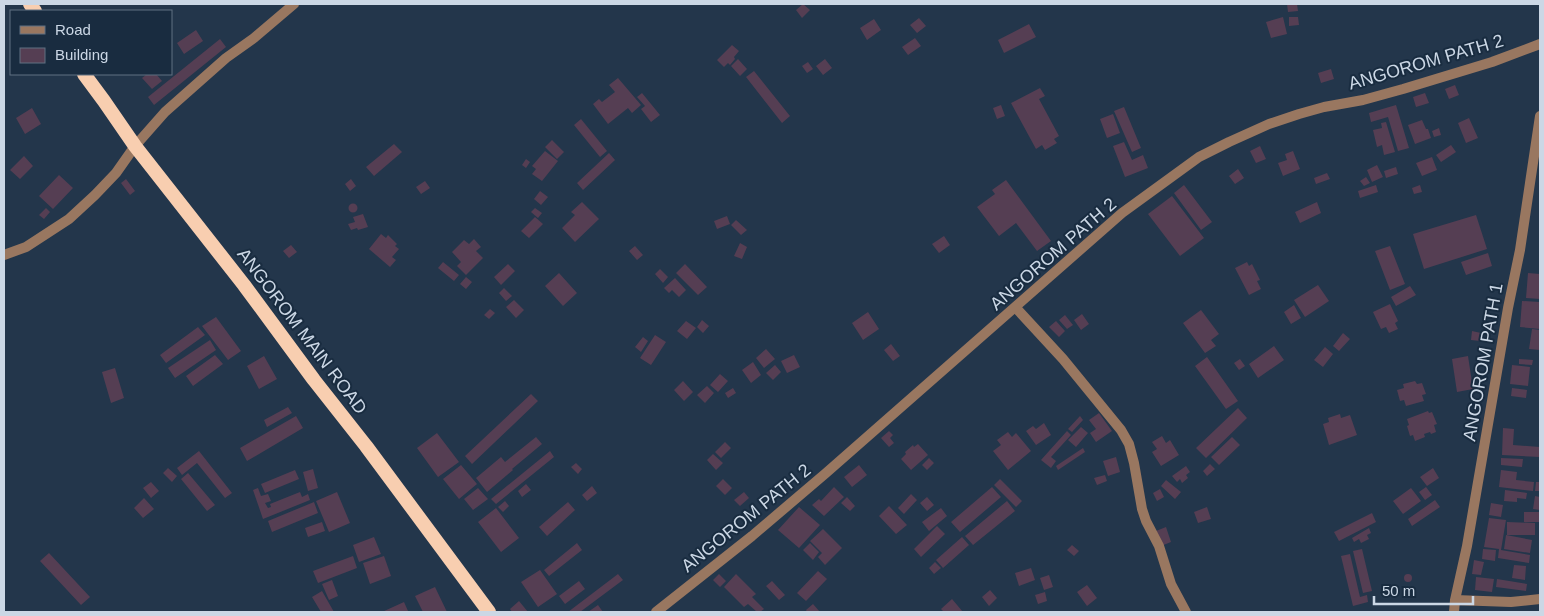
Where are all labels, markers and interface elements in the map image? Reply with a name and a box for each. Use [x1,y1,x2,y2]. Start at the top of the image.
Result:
legend [10,10,172,75]
text: Road [55,21,91,38]
street label: ANGOROM PATH 2 [1346,30,1506,94]
text: Building [55,46,108,63]
street label: ANGOROM PATH 2 [986,194,1120,314]
street label: ANGOROM MAIN ROAD [233,244,371,418]
street label: ANGOROM PATH 1 [1459,281,1507,443]
street label: ANGOROM PATH 2 [677,460,815,576]
scale bar [1374,574,1473,606]
text: 50 m [1382,582,1415,599]

